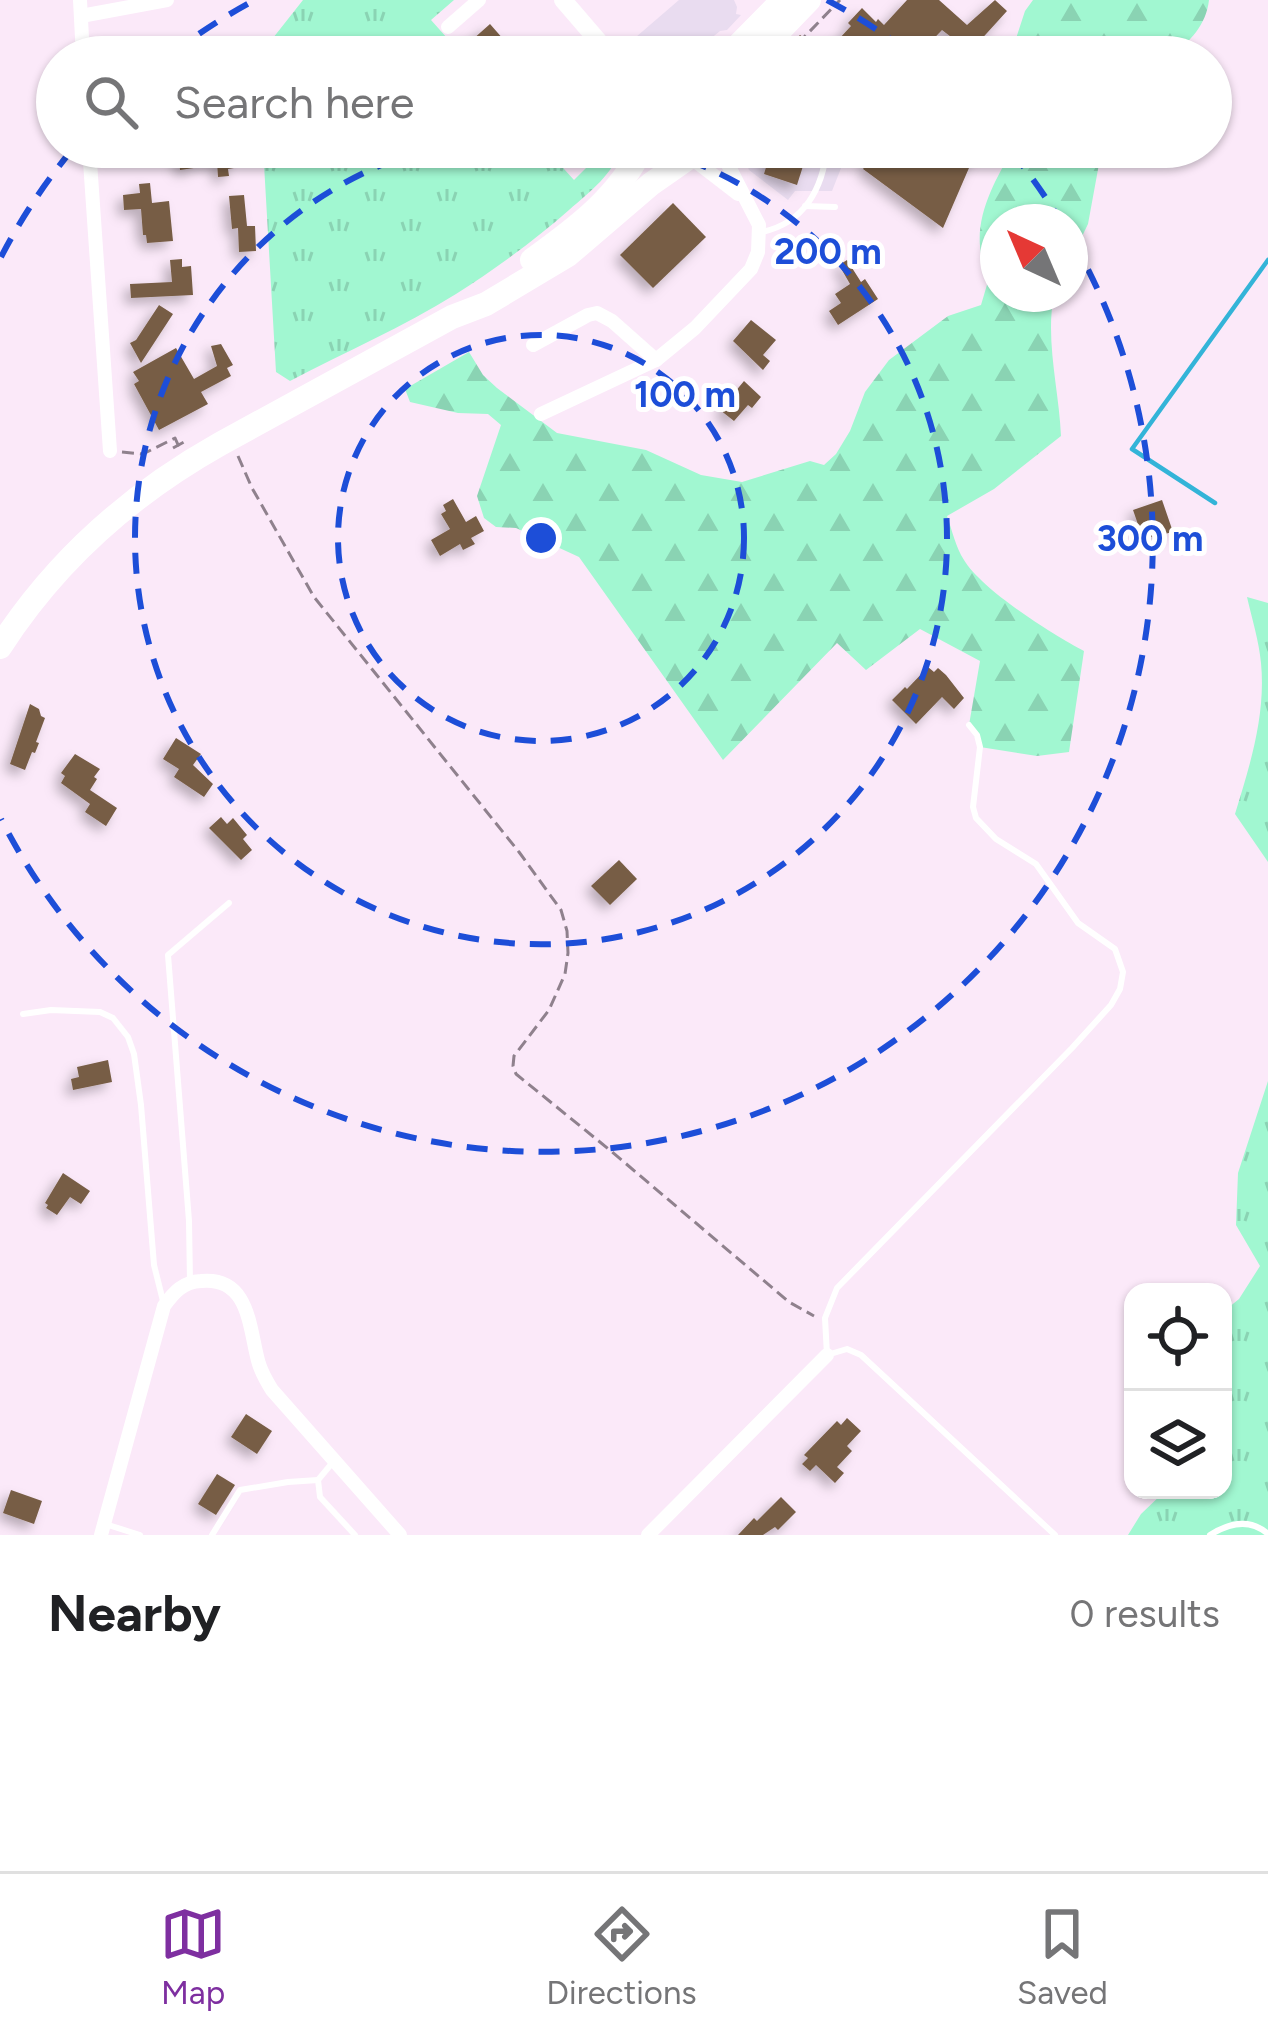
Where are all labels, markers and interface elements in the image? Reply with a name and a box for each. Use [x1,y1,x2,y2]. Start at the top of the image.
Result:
search box [36,36,1232,168]
icon: search [78,69,144,135]
text: Search here [174,75,414,129]
north arrow [980,204,1088,312]
text: 200 m [774,230,882,273]
text: 100 m [634,373,736,416]
centre of rings [520,517,562,559]
text: 300 m [1097,517,1203,560]
map controls [1124,1283,1232,1499]
button: locate [1124,1283,1232,1391]
button: layers [1124,1391,1232,1499]
text: Nearby [48,1583,221,1644]
text: 0 results [1069,1590,1220,1637]
tab: Map [160,1901,226,2012]
tab: Directions [546,1901,697,2012]
tab: Saved [1017,1901,1108,2012]

